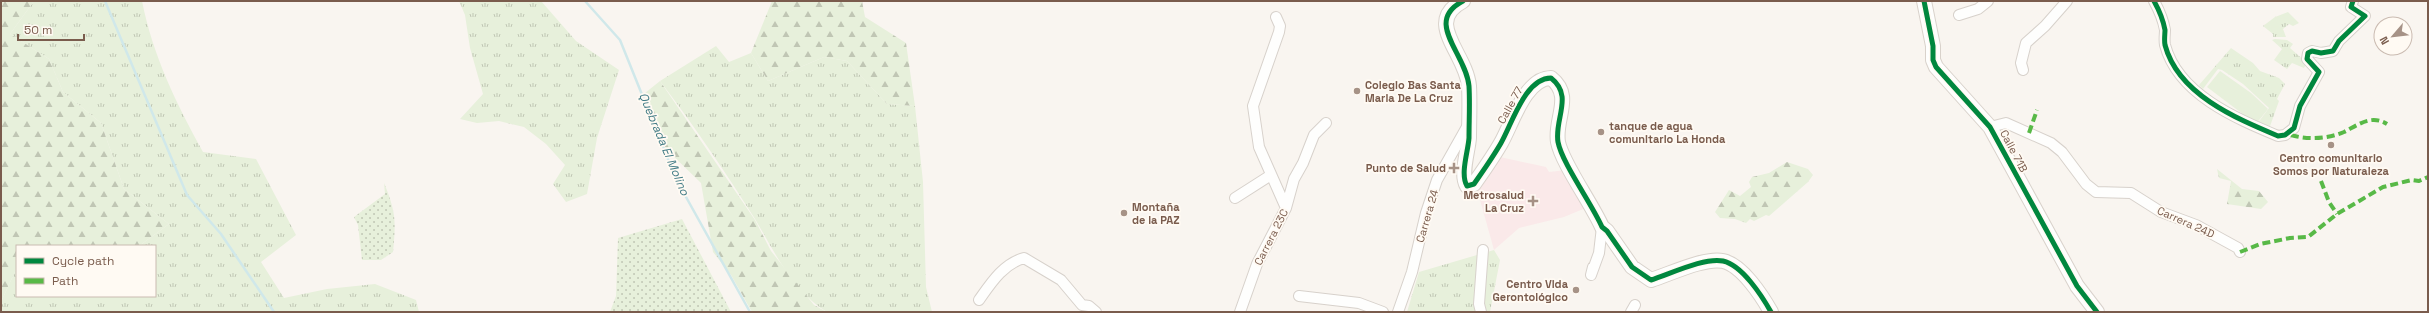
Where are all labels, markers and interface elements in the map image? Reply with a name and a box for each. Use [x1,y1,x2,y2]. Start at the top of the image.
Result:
scale bar [18,16,84,42]
north arrow [2373,16,2413,56]
text: 50 m [24,22,52,38]
text: N [2376,34,2392,47]
place label: Colegio Bas Santa Maria De La Cruz [1365,78,1461,105]
street label: Calle 77 [1494,84,1526,126]
marker: Colegio Bas Santa Maria De La Cruz [1352,86,1362,96]
water label: Quebrada El Molino [635,90,693,198]
place label: tanque de agua comunitario La Honda [1609,119,1726,146]
marker: tanque de agua comunitario La Honda [1596,127,1606,137]
street label: Calle 71B [1997,127,2031,175]
marker: Centro comunitario Somos por Naturaleza [2326,140,2336,150]
place label: Centro comunitario Somos por Naturaleza [2273,151,2390,178]
place label: Punto de Salud [1366,161,1446,175]
marker: Punto de Salud [1449,163,1459,173]
street label: Carrera 24 [1413,188,1441,244]
place label: Metrosalud La Cruz [1463,188,1524,215]
marker: Metrosalud La Cruz [1527,195,1539,207]
place label: Montaña de la PAZ [1132,200,1180,227]
street label: Carrera 24D [2155,203,2217,241]
street label: Carrera 23C [1251,206,1291,268]
marker: Montaña de la PAZ [1119,208,1129,218]
legend [16,245,156,297]
text: Cycle path [52,253,114,269]
text: Path [52,273,78,289]
place label: Centro Vida Gerontológico [1493,277,1569,304]
marker: Centro Vida Gerontológico [1571,285,1581,295]

